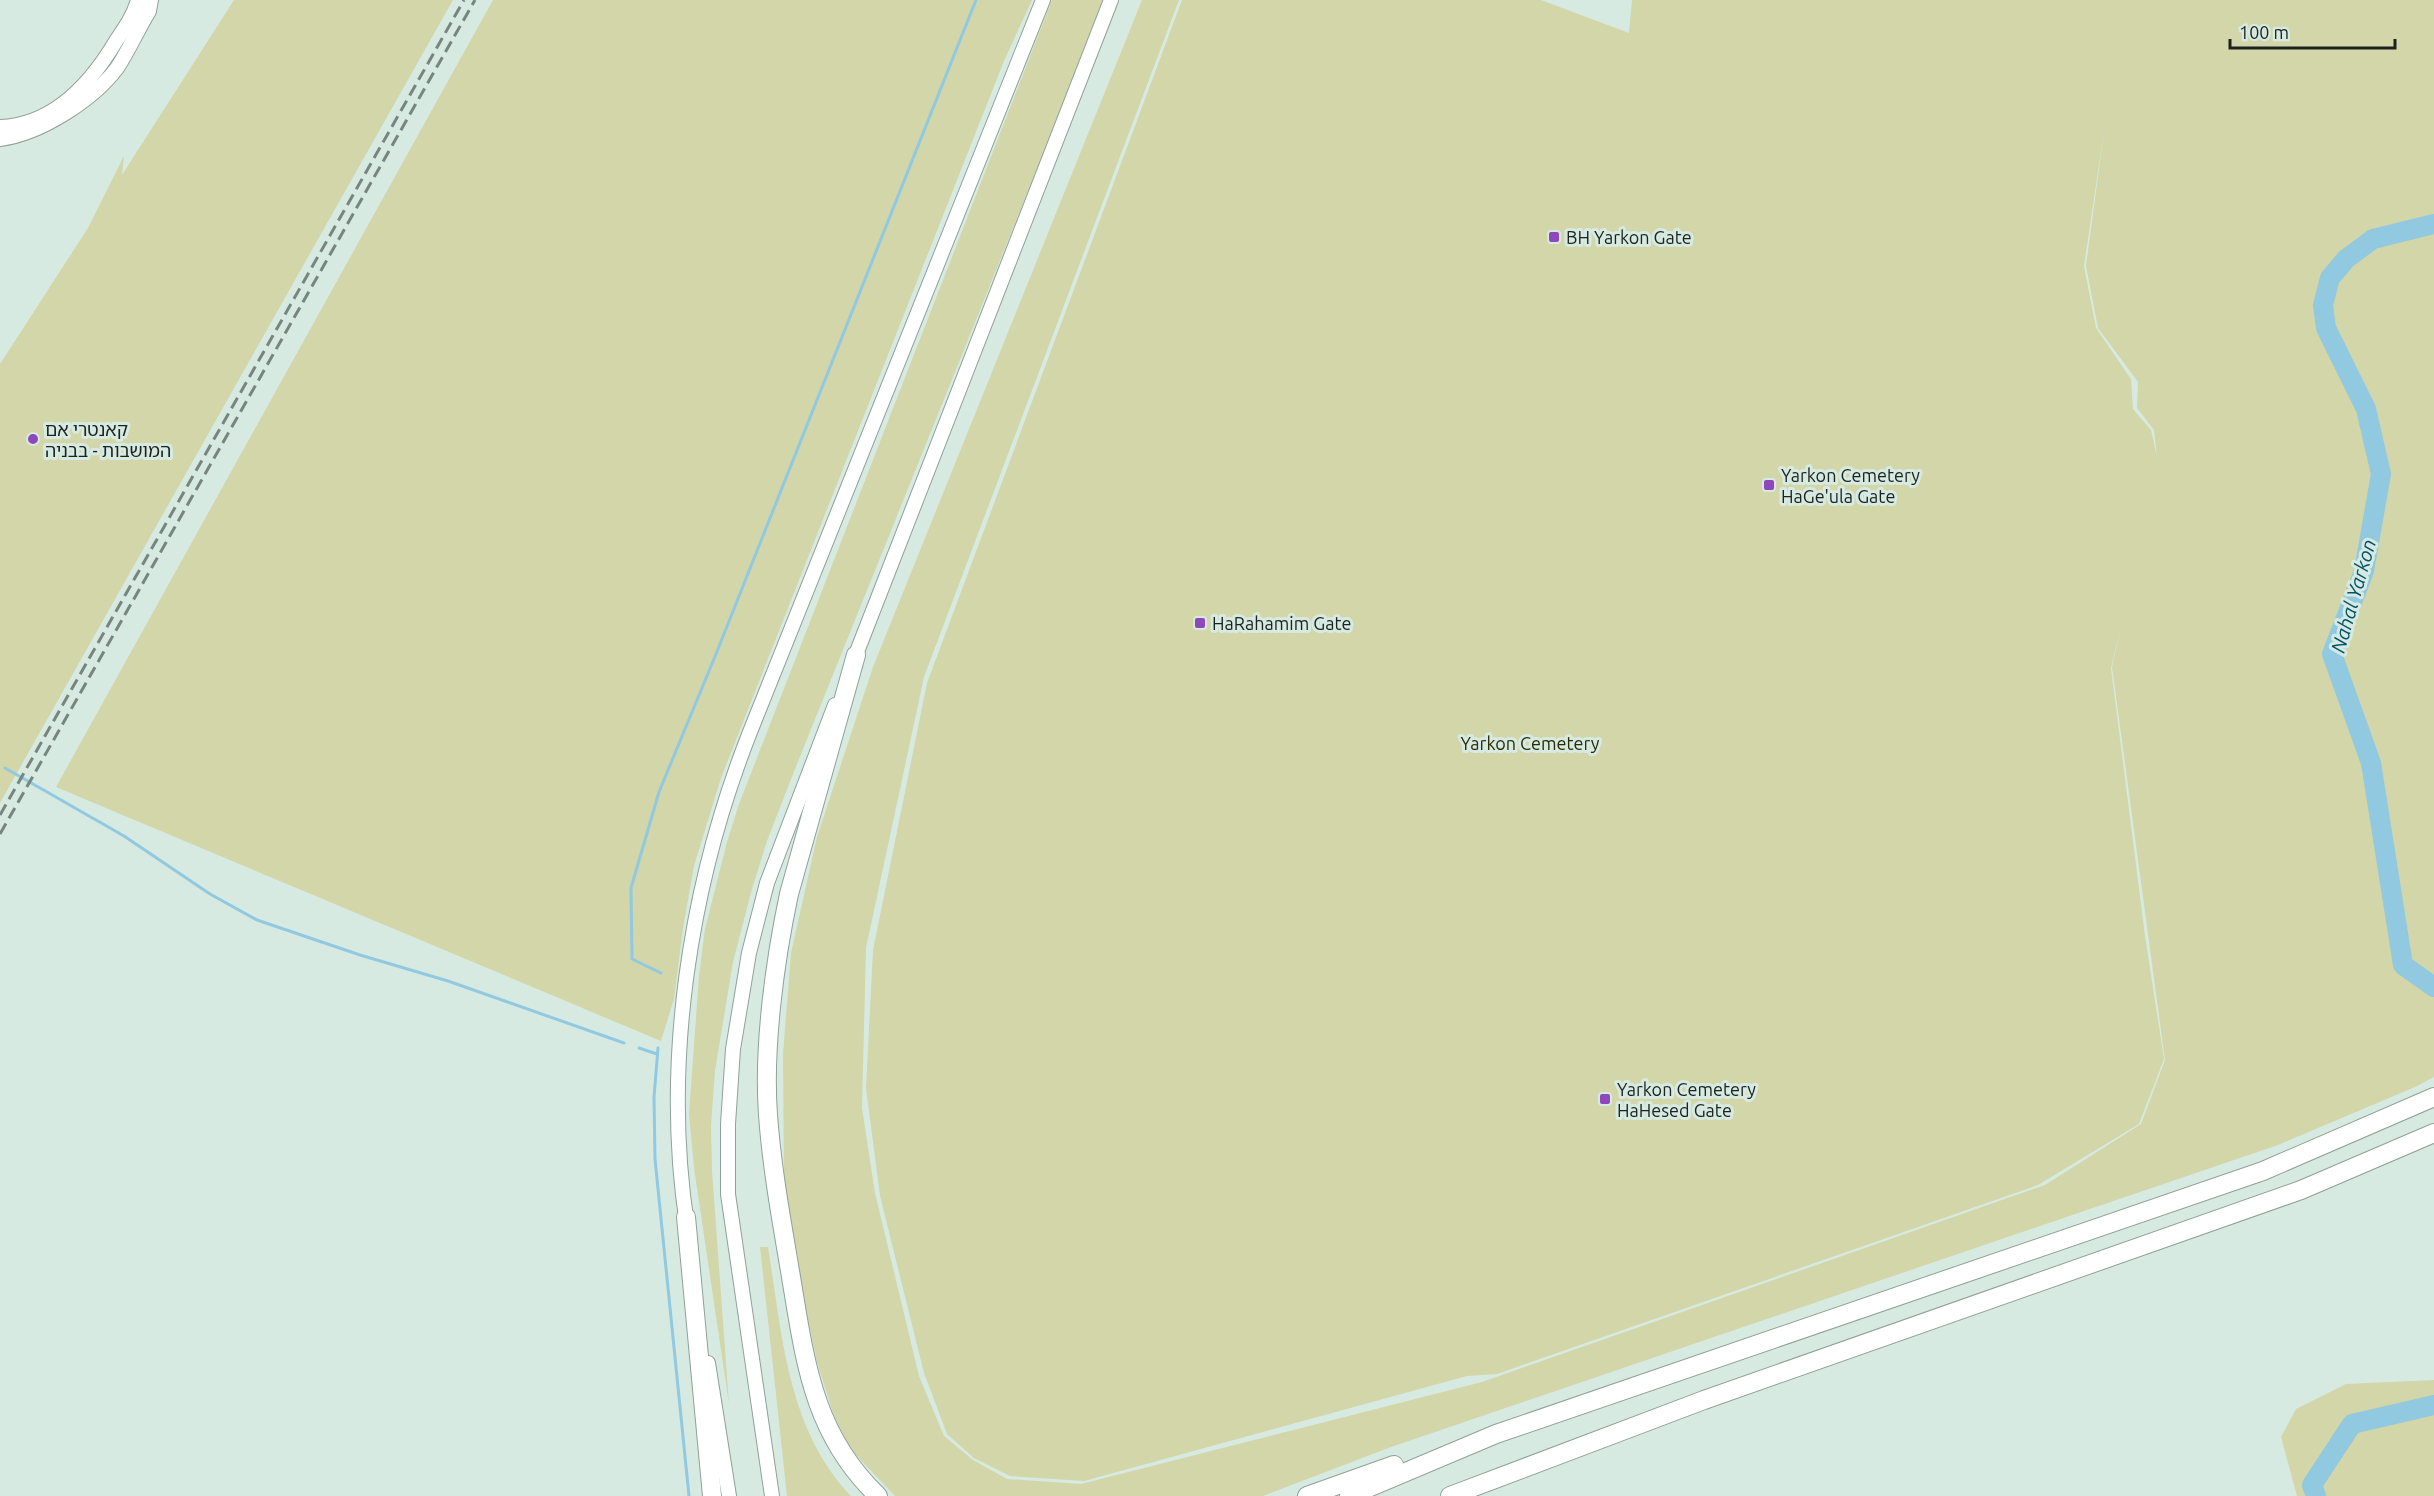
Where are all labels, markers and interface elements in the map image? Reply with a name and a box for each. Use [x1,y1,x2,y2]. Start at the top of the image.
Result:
scale bar [2230,12,2395,50]
text: 100 m [2239,22,2289,42]
place label: BH Yarkon Gate [1566,227,1692,247]
marker: BH Yarkon Gate [1547,230,1561,244]
place label: קאנטרי אם המושבות - בבניה [45,419,171,460]
marker: קאנטרי אם המושבות - בבניה [26,432,40,446]
place label: Yarkon Cemetery HaGe'ula Gate [1781,465,1920,506]
marker: Yarkon Cemetery HaGe'ula Gate [1762,478,1776,492]
water label: Nahal Yarkon [2326,537,2380,655]
place label: HaRahamim Gate [1212,613,1351,633]
marker: HaRahamim Gate [1193,616,1207,630]
park label: Yarkon Cemetery [1461,733,1600,753]
place label: Yarkon Cemetery HaHesed Gate [1617,1079,1756,1120]
marker: Yarkon Cemetery HaHesed Gate [1598,1092,1612,1106]

